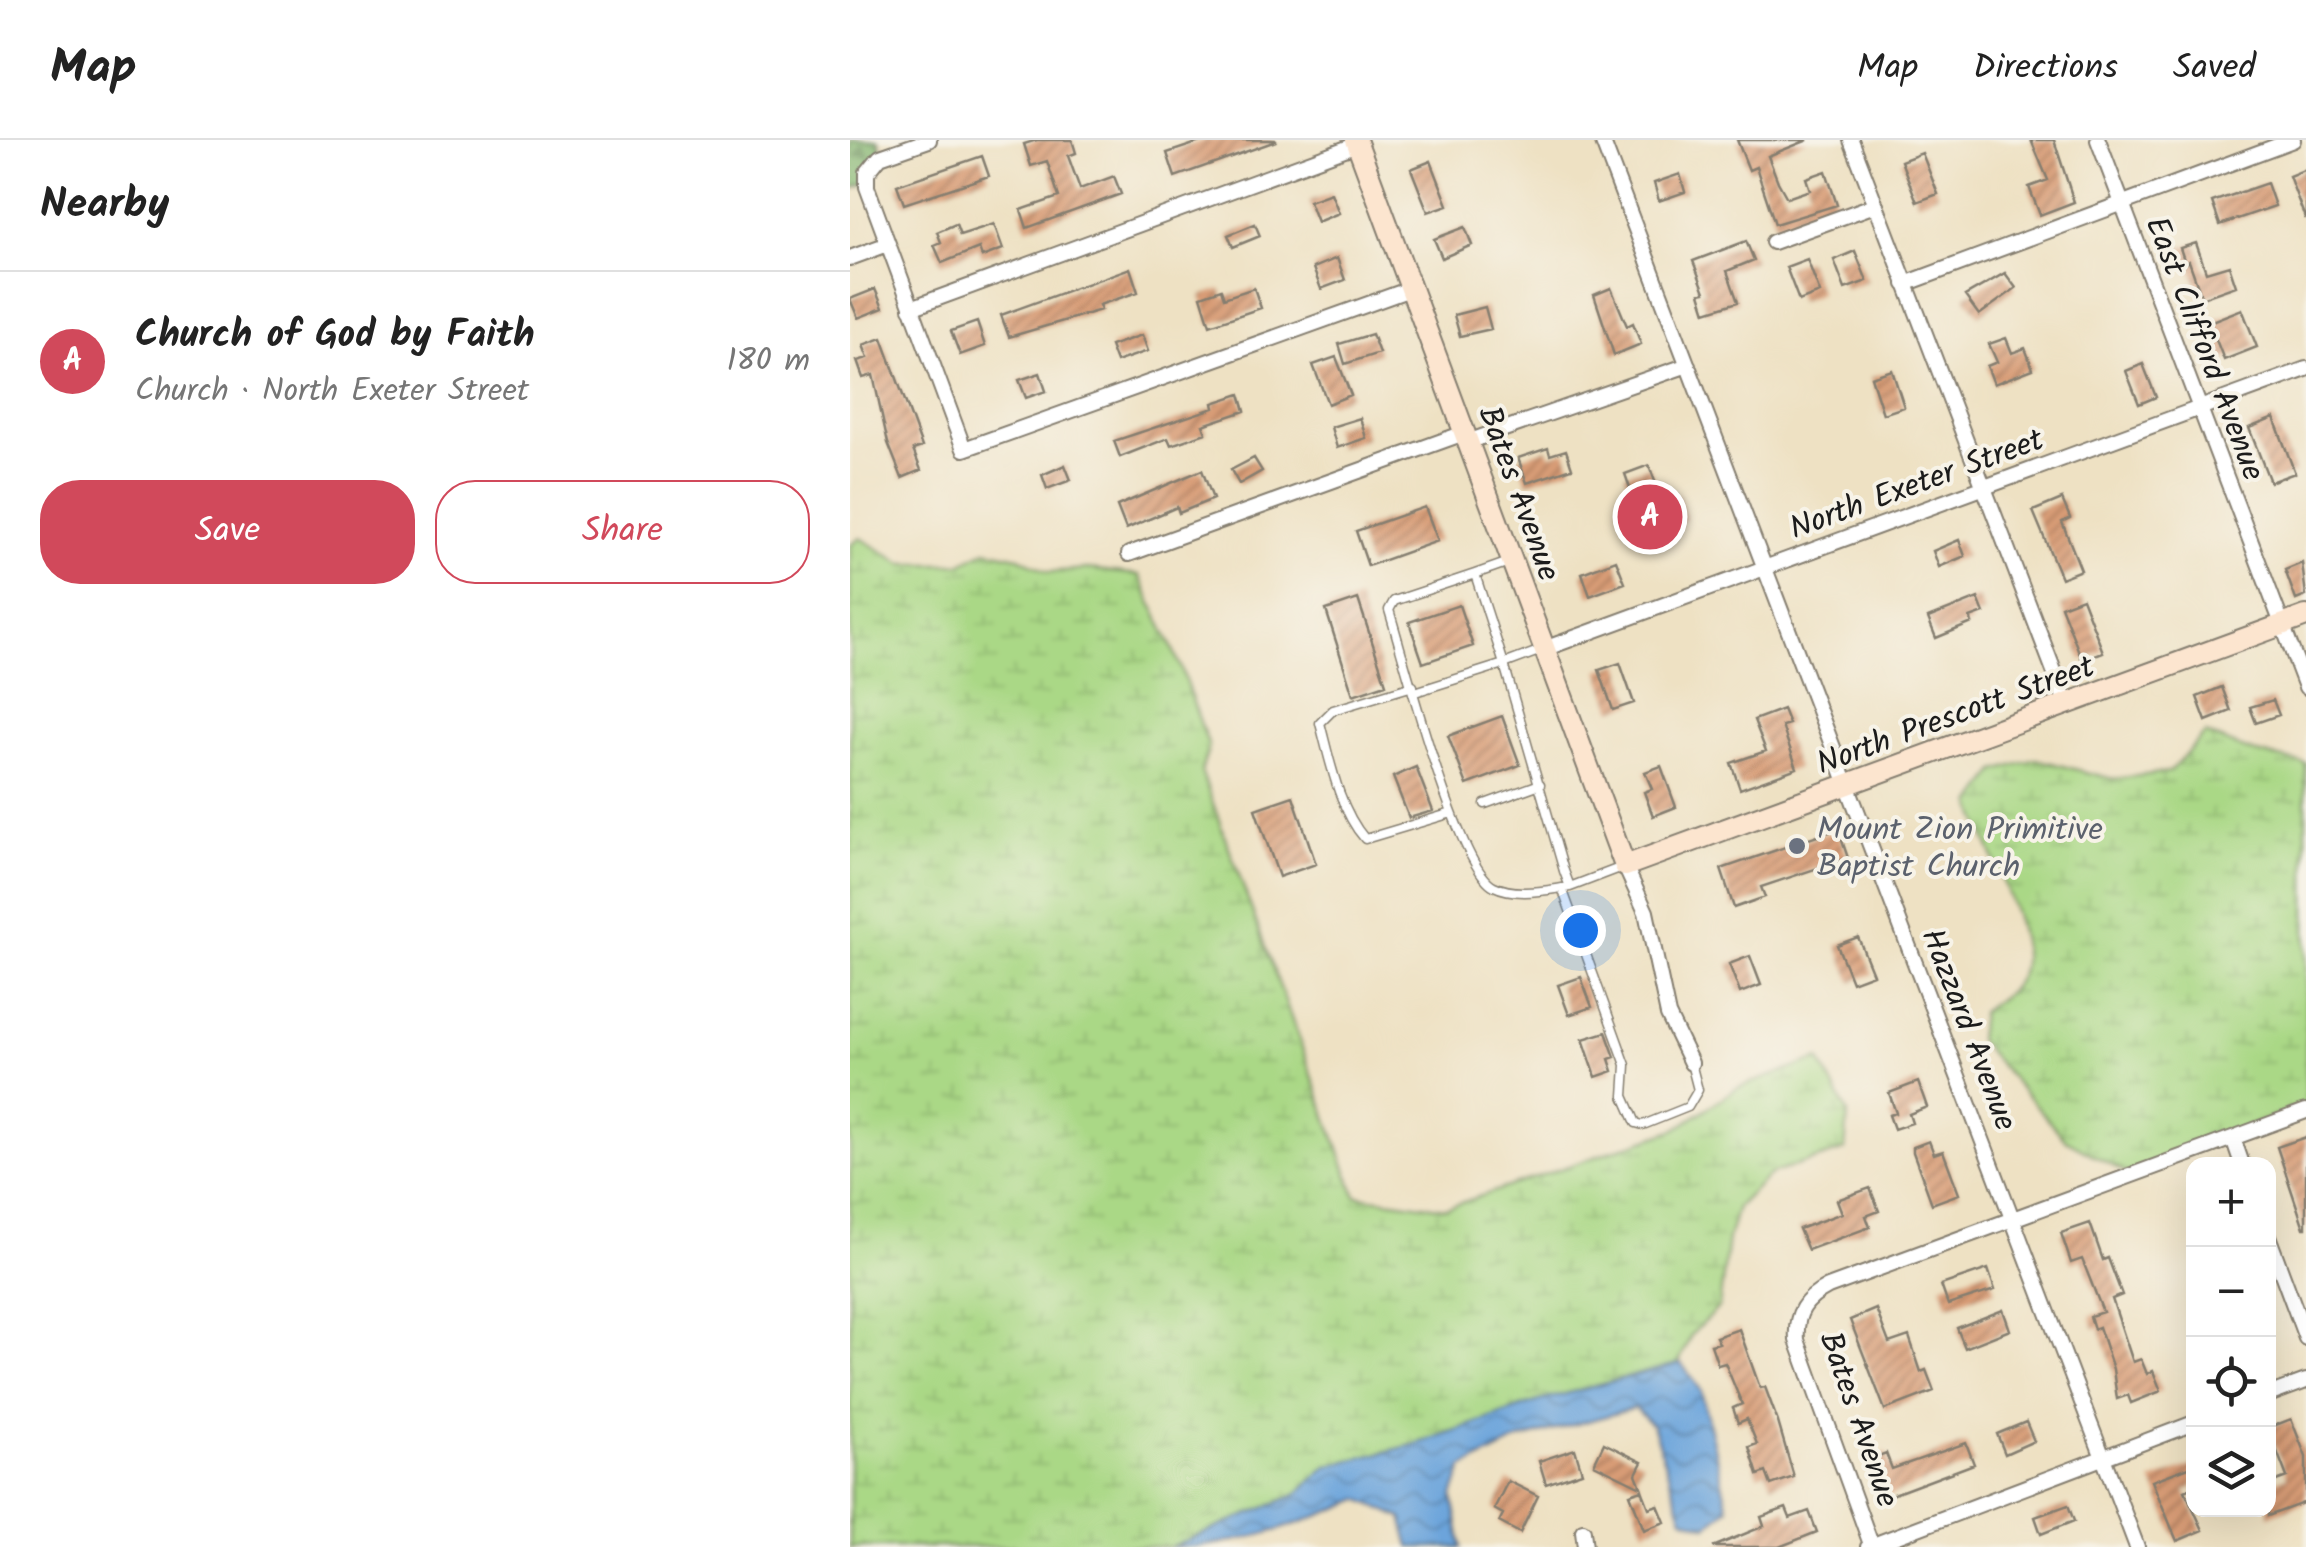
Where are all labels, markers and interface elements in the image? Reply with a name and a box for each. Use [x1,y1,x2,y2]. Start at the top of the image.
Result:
text: Map [50,31,137,107]
text: Map [1857,41,1918,97]
text: Directions [1973,41,2118,97]
text: Saved [2173,41,2256,97]
text: Nearby [40,172,169,239]
street label: East Clifford Avenue [2130,209,2278,488]
text: Church of God by Faith [135,306,535,366]
text: A [62,336,83,387]
text: 180 m [726,336,810,387]
text: Church · North Exeter Street [135,366,529,417]
street label: Bates Avenue [1462,399,1573,588]
street label: North Exeter Street [1783,415,2052,555]
button: Save [40,480,415,584]
button: Share [435,480,810,584]
pin: A [1618,480,1682,554]
street label: North Prescott Street [1810,642,2103,790]
place label: Mount Zion Primitive Baptist Church [1817,805,2103,893]
marker: Mount Zion Primitive Baptist Church [1786,835,1808,857]
your location [1555,905,1606,956]
street label: Hazzard Avenue [1906,921,2030,1139]
map controls [2186,1157,2276,1517]
button: + [2186,1157,2276,1247]
button: − [2186,1247,2276,1337]
street label: Bates Avenue [1804,1325,1912,1515]
button: locate [2186,1337,2276,1427]
button: layers [2186,1427,2276,1517]

